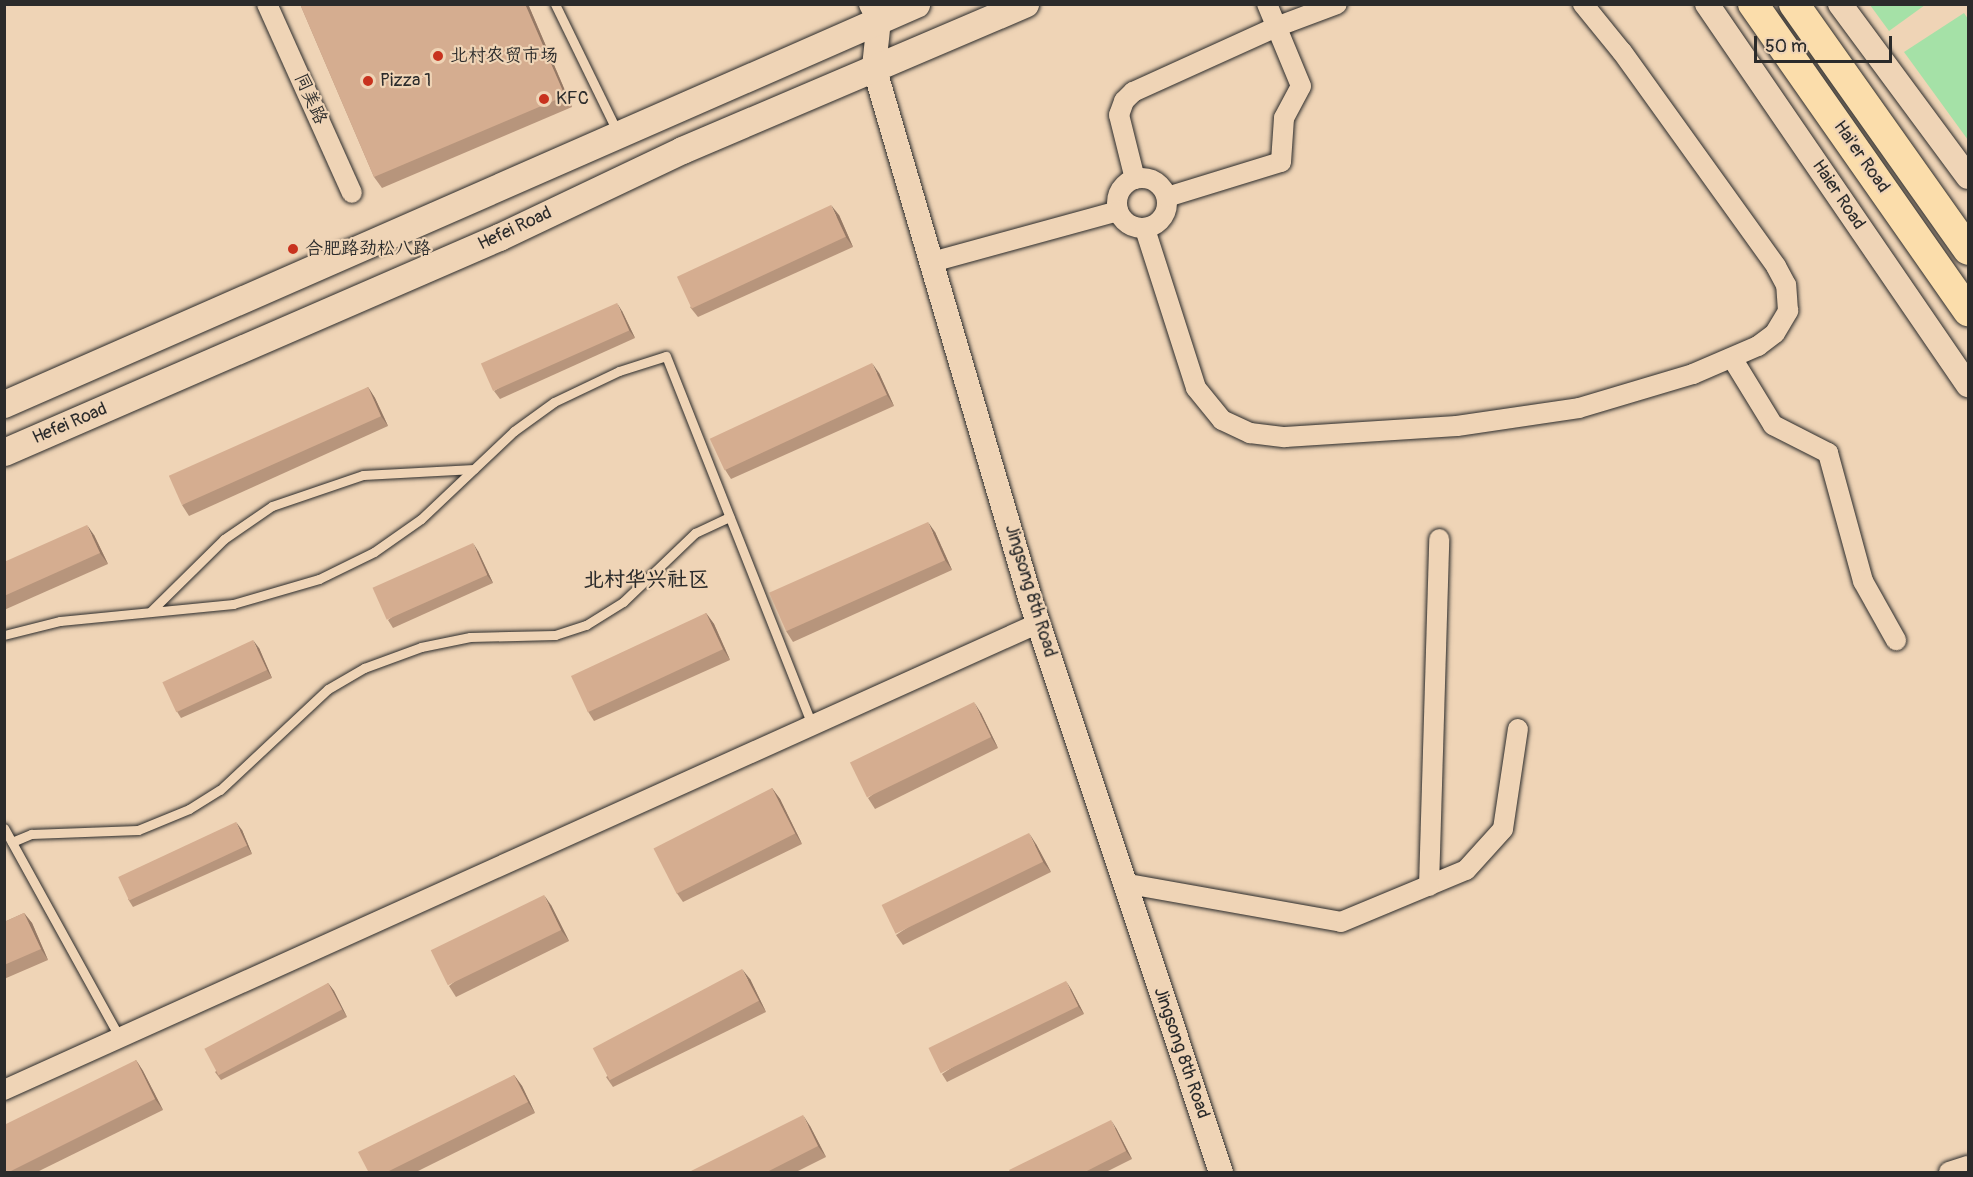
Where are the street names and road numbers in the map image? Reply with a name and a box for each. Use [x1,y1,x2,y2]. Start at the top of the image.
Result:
street label: 同美路 [289,70,331,128]
street label: Hai'er Road [1828,117,1894,197]
street label: Haier Road [1807,156,1869,234]
street label: Hefei Road [475,203,555,255]
street label: Hefei Road [29,399,111,449]
street label: Jingsong 8th Road [1000,522,1060,660]
street label: Jingsong 8th Road [1148,984,1214,1122]

